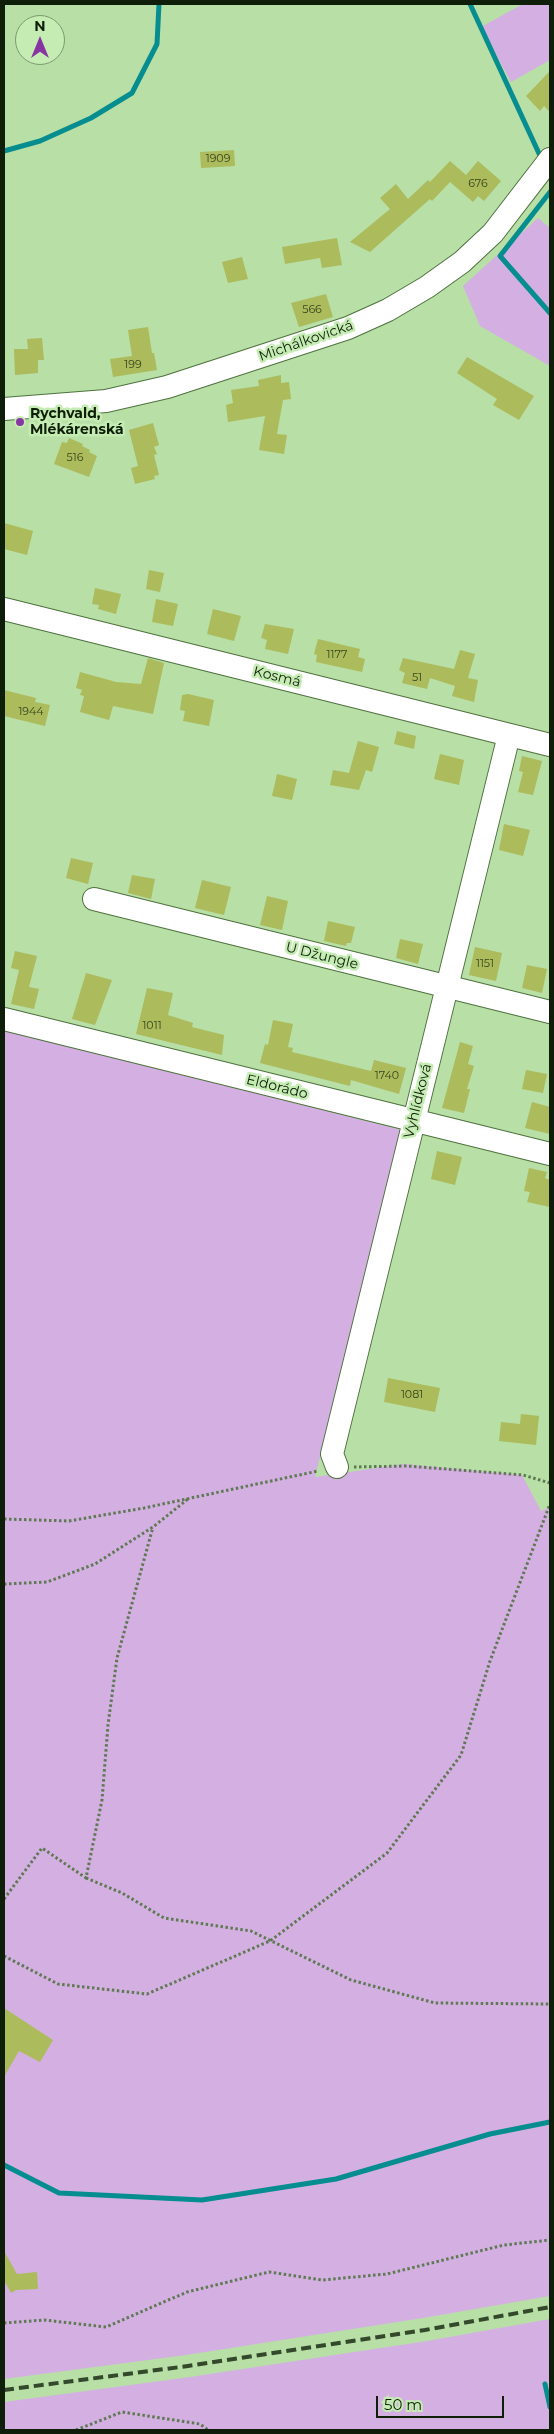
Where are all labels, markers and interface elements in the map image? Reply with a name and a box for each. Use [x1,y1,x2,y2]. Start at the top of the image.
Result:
north arrow [15,15,65,65]
text: N [34,17,46,35]
house number: 1909 [206,152,230,166]
house number: 676 [468,177,488,191]
house number: 566 [302,303,322,317]
street label: Michálkovická [257,317,355,365]
house number: 199 [124,358,142,372]
place label: Rychvald, Mlékárenská [30,406,124,438]
marker: Rychvald, Mlékárenská [14,416,26,428]
house number: 516 [67,451,83,465]
house number: 1177 [327,648,347,662]
street label: Kosmá [252,663,302,691]
house number: 51 [412,671,422,685]
house number: 1944 [18,705,44,719]
street label: U Džungle [284,939,360,973]
house number: 1151 [476,957,494,971]
house number: 1011 [142,1019,162,1033]
street label: Vyhlídková [401,1062,435,1140]
house number: 1740 [375,1069,399,1083]
street label: Eldorádo [244,1071,310,1103]
house number: 1081 [401,1388,423,1402]
scale bar [379,2386,506,2418]
text: 50 m [384,2395,422,2414]

